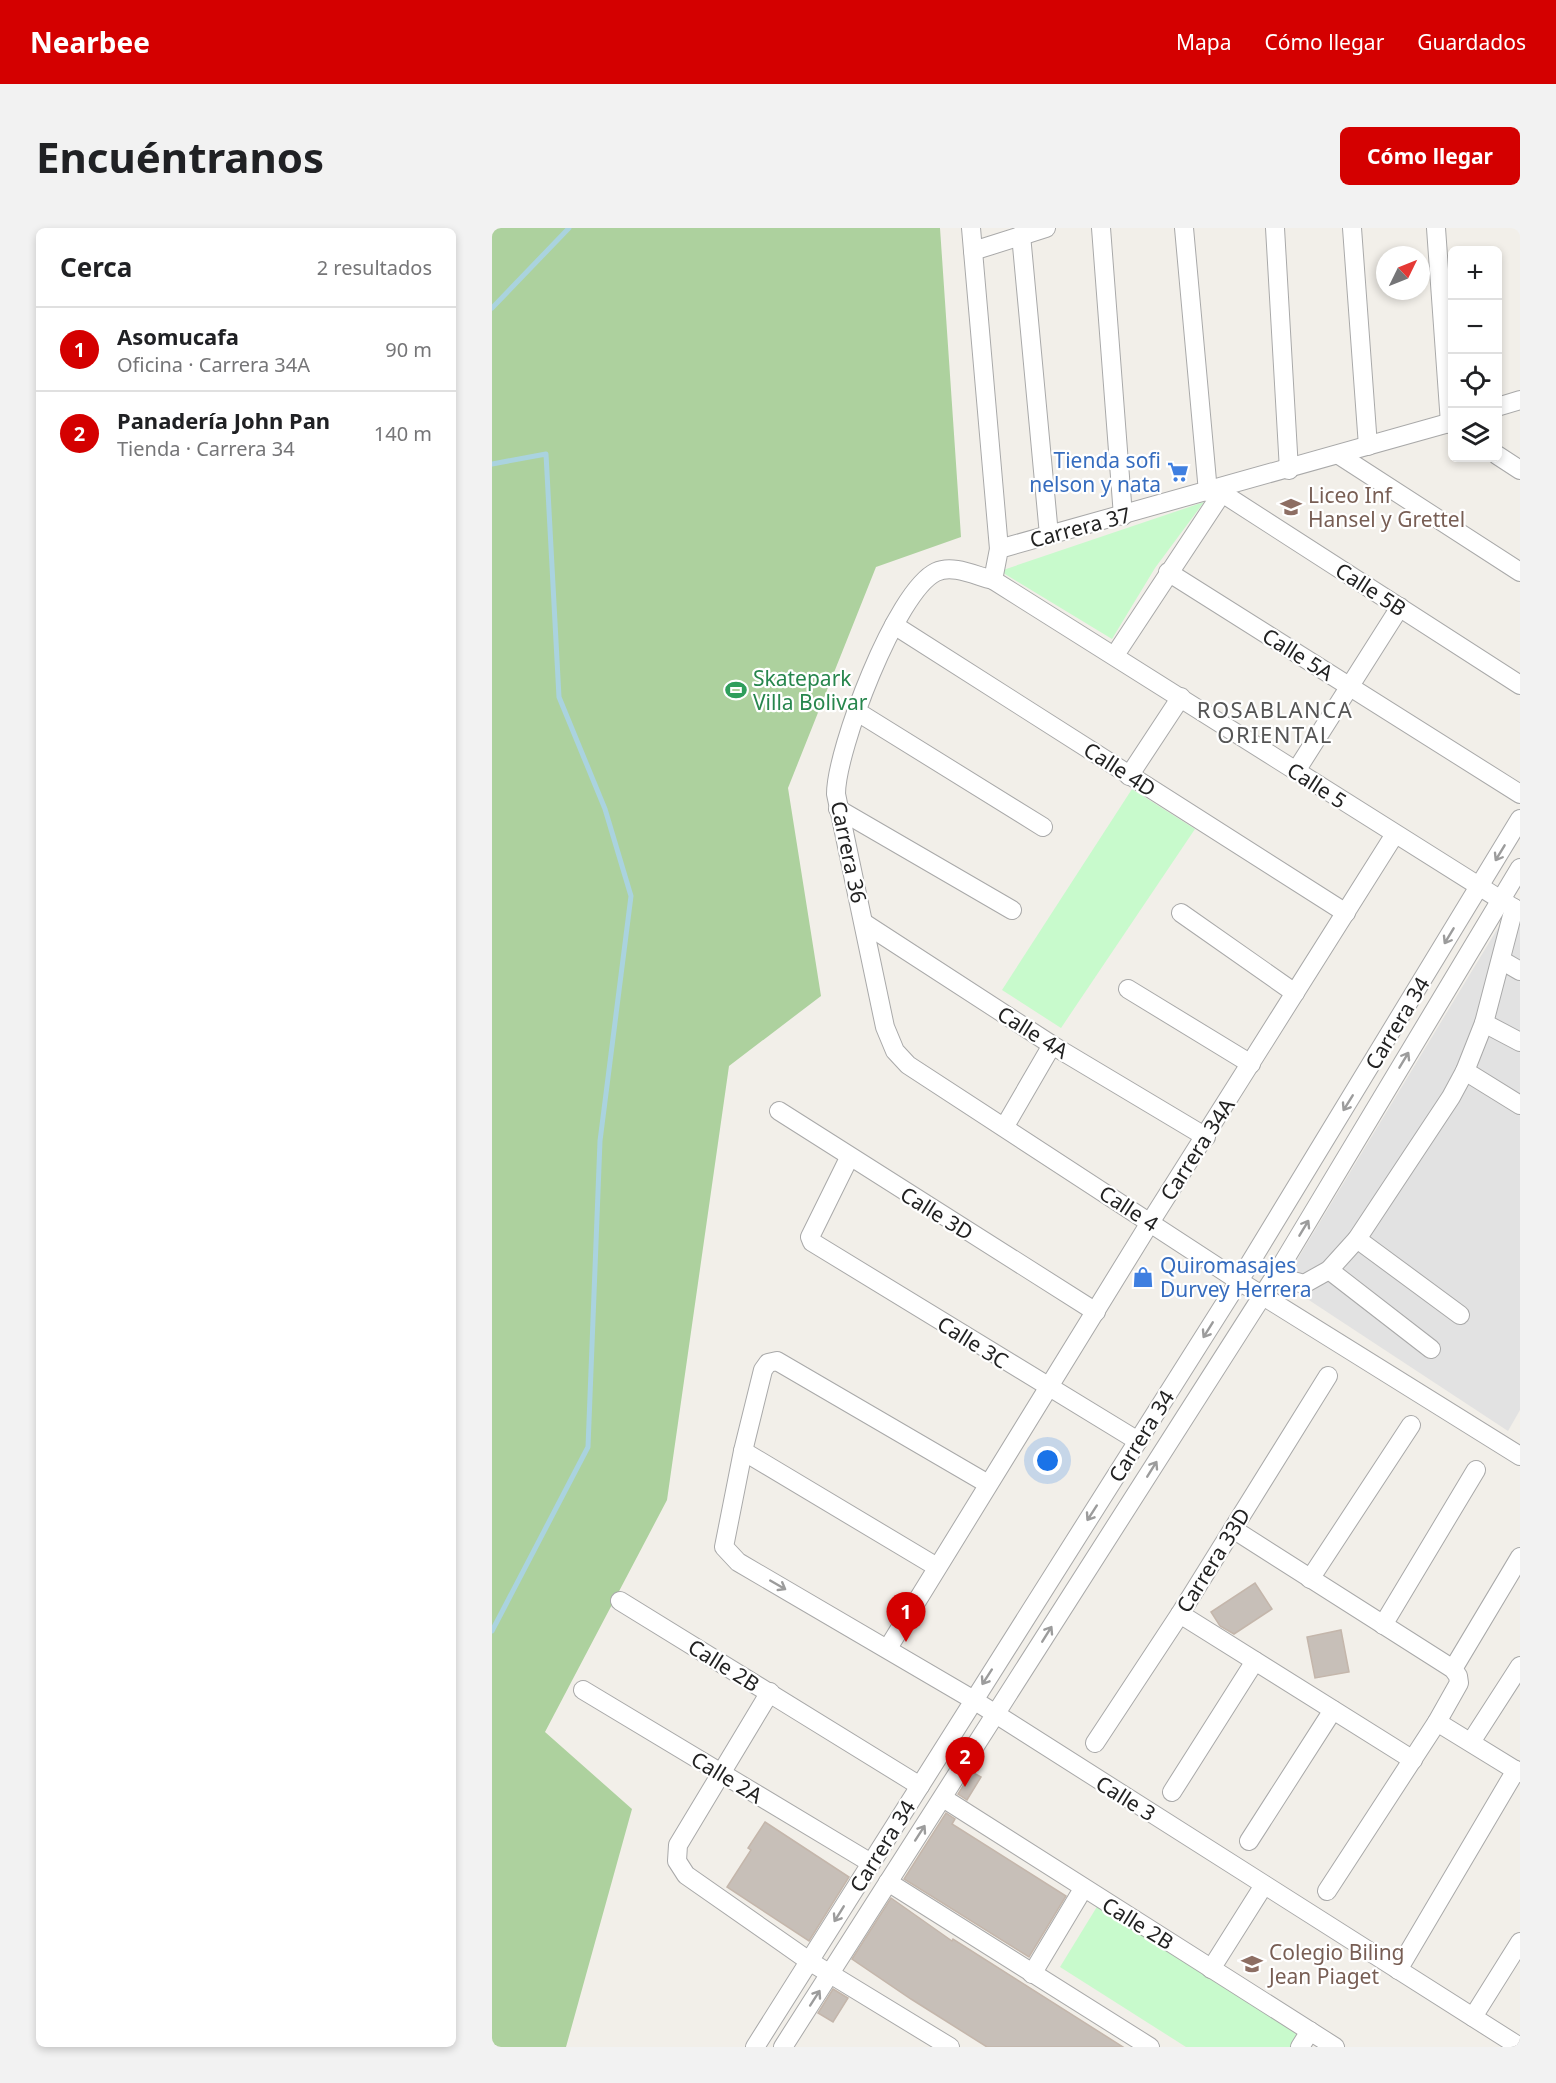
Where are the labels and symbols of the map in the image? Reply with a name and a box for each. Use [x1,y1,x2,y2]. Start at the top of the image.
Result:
north arrow [1376,246,1430,300]
place label: Tienda sofi nelson y nata [1029,446,1161,498]
supermarket icon: Tienda sofi nelson y nata [1166,460,1190,484]
place label: Liceo Inf Hansel y Grettel [1308,481,1465,533]
school or university icon: Liceo Inf Hansel y Grettel [1279,495,1303,519]
street label: Carrera 37 [1026,500,1134,554]
street label: Calle 5B [1330,556,1412,622]
street label: Calle 5A [1257,621,1339,687]
place label: Skatepark Villa Bolivar [753,664,868,716]
sports icon: Skatepark Villa Bolivar [724,678,748,702]
district label: ROSABLANCA ORIENTAL [1197,694,1353,749]
street label: Calle 4D [1079,735,1161,803]
street label: Calle 5 [1282,755,1352,815]
street label: Carrera 36 [825,799,873,905]
one-way arrow [1493,844,1505,861]
one-way arrow [1443,927,1455,944]
street label: Carrera 34 [1358,971,1436,1075]
street label: Calle 4A [992,999,1074,1065]
one-way arrow [1398,1052,1410,1069]
street label: Carrera 34A [1153,1092,1241,1206]
one-way arrow [1342,1094,1354,1111]
street label: Calle 4 [1094,1178,1164,1238]
street label: Calle 3D [895,1180,979,1246]
one-way arrow [1299,1220,1311,1237]
place label: Quiromasajes Durvey Herrera [1160,1251,1311,1303]
shop icon: Quiromasajes Durvey Herrera [1131,1265,1155,1289]
street label: Calle 3C [932,1309,1014,1375]
one-way arrow [1201,1321,1213,1338]
street label: Carrera 34 [1102,1385,1180,1487]
your location [1033,1446,1062,1475]
one-way arrow [1146,1461,1158,1478]
street label: Carrera 33D [1170,1502,1256,1618]
one-way arrow [1086,1504,1098,1521]
one-way arrow [769,1580,786,1592]
pin: 1 [886,1592,926,1642]
one-way arrow [1041,1626,1053,1643]
street label: Calle 2B [683,1632,765,1698]
one-way arrow [981,1668,993,1685]
pin: 2 [946,1738,984,1787]
street label: Calle 2A [686,1745,768,1810]
street label: Calle 3 [1091,1769,1161,1827]
street label: Carrera 34 [843,1795,921,1897]
one-way arrow [913,1825,926,1842]
street label: Calle 2B [1097,1890,1179,1956]
one-way arrow [833,1905,845,1922]
place label: Colegio Biling Jean Piaget [1267,1938,1405,1990]
school or university icon: Colegio Biling Jean Piaget [1240,1952,1264,1976]
one-way arrow [809,1990,821,2007]

